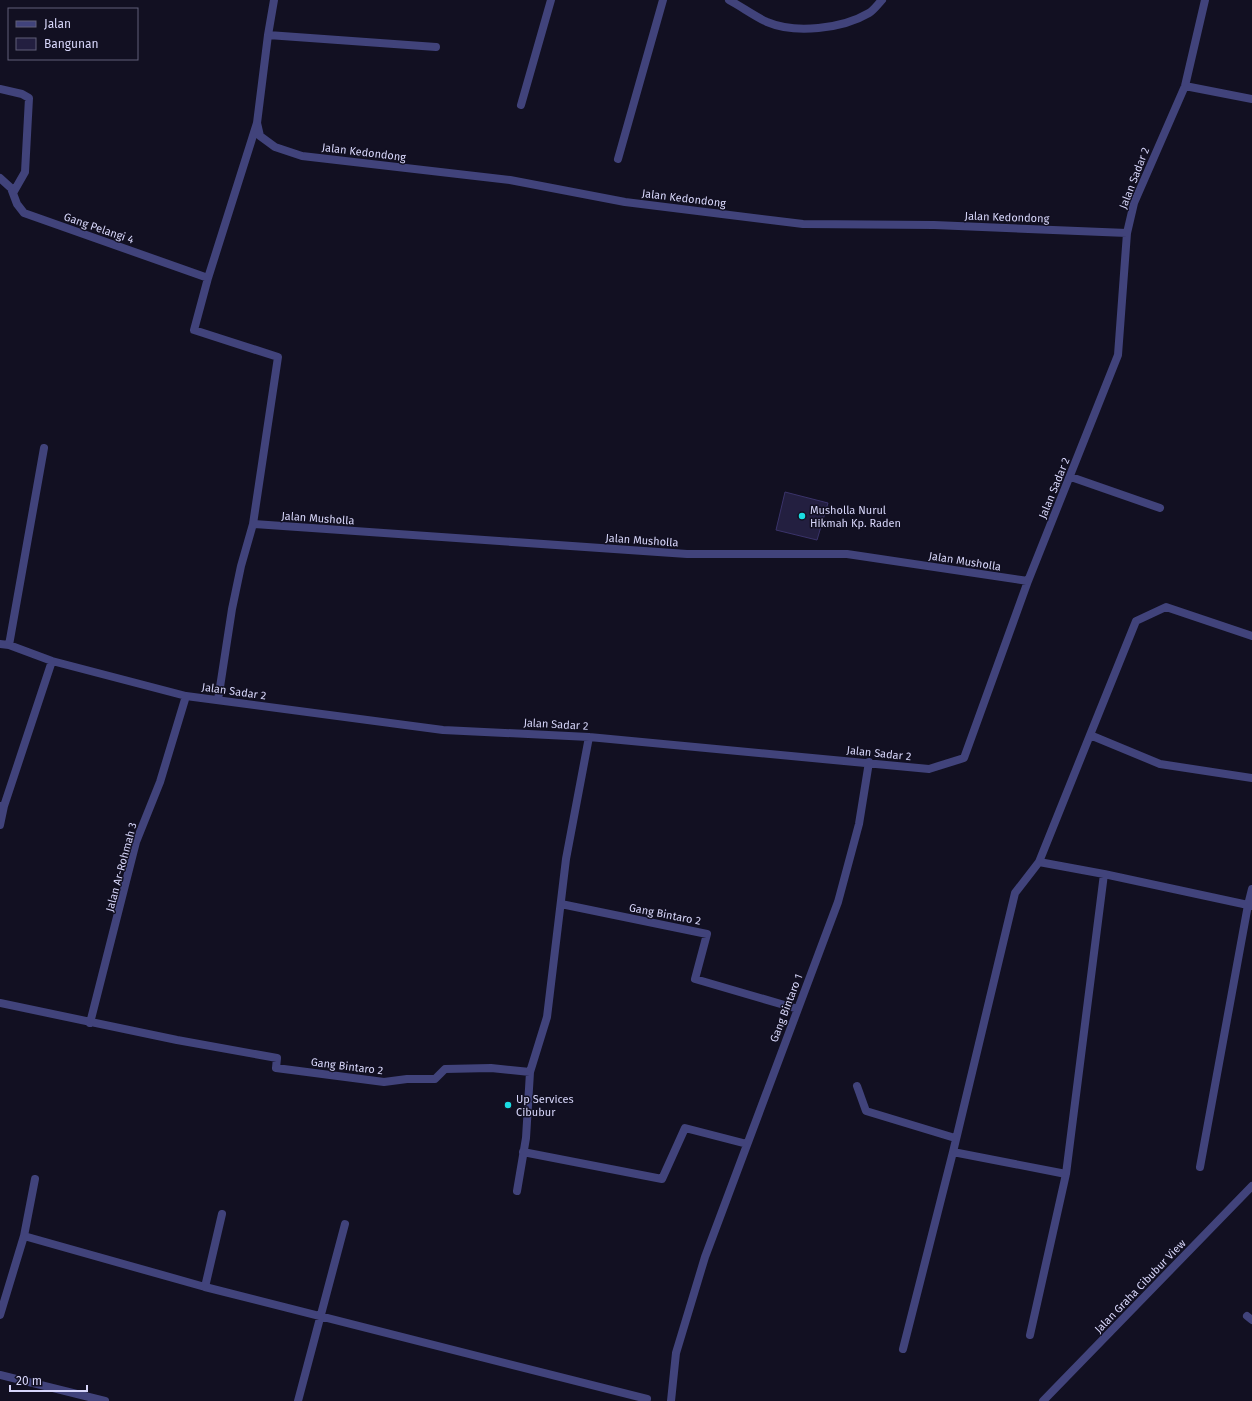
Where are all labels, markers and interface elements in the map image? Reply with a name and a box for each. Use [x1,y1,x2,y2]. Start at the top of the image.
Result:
legend [8,8,138,60]
text: Jalan [44,17,71,31]
text: Bangunan [44,37,99,51]
street label: Jalan Kedondong [321,141,407,164]
street label: Jalan Sadar 2 [1117,146,1152,211]
street label: Jalan Kedondong [641,187,727,210]
street label: Gang Pelangi 4 [62,210,136,247]
street label: Jalan Kedondong [964,210,1050,225]
street label: Jalan Sadar 2 [1036,456,1073,521]
place label: Musholla Nurul Hikmah Kp. Raden [810,504,901,530]
street label: Jalan Musholla [281,509,355,528]
marker: Musholla Nurul Hikmah Kp. Raden [797,511,807,521]
street label: Jalan Musholla [605,531,679,550]
street label: Jalan Musholla [928,549,1002,574]
street label: Jalan Sadar 2 [201,681,267,702]
street label: Jalan Sadar 2 [523,716,589,733]
street label: Jalan Sadar 2 [846,744,912,763]
street label: Jalan Ar-Rohmah 3 [103,821,140,913]
street label: Gang Bintaro 2 [628,901,702,928]
street label: Gang Bintaro 1 [767,972,805,1044]
street label: Gang Bintaro 2 [310,1056,384,1077]
place label: Up Services Cibubur [516,1093,574,1119]
marker: Up Services Cibubur [503,1100,513,1110]
street label: Jalan Graha Cibubur View [1092,1237,1189,1336]
scale bar [10,1367,87,1393]
text: 20 m [16,1374,42,1388]

